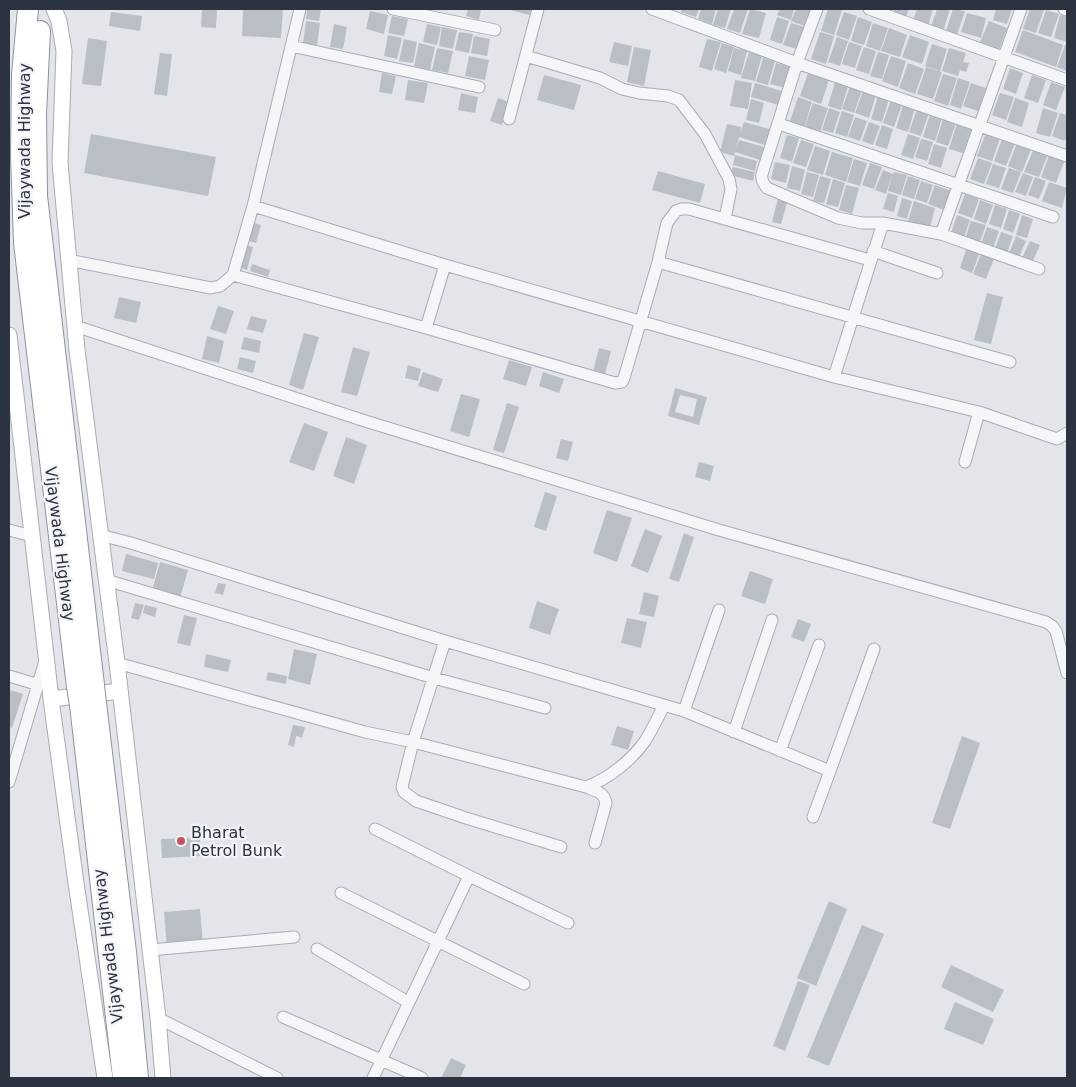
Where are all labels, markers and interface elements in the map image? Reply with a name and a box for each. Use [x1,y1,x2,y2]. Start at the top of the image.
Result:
street label: Vijaywada Highway [15,63,34,219]
street label: Vijaywada Highway [41,466,79,622]
place label: Bharat Petrol Bunk [191,823,283,860]
marker: Bharat Petrol Bunk [175,835,187,847]
street label: Vijaywada Highway [89,868,127,1024]

